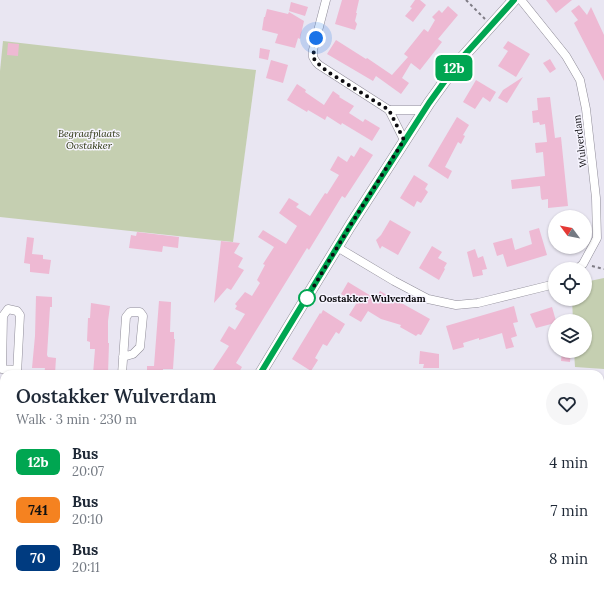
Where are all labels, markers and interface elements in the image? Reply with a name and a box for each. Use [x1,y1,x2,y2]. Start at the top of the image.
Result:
your location [306,28,326,48]
line badge: 12b [431,55,477,81]
text: 12b [443,59,465,77]
street label: Wulverdam [570,114,590,168]
park label: Begraafplaats Oostakker [58,127,120,152]
north arrow [548,210,592,254]
map controls [548,210,592,358]
button: locate [548,262,592,306]
marker: Oostakker Wulverdam [298,289,316,307]
place label: Oostakker Wulverdam [319,292,426,305]
button: layers [548,314,592,358]
button: heart [546,383,588,425]
text: Oostakker Wulverdam [16,384,217,408]
text: Walk · 3 min · 230 m [16,411,137,428]
text: Bus [72,444,98,463]
text: 12b [27,453,49,471]
text: 4 min [549,453,588,472]
text: 20:07 [72,463,104,480]
text: Bus [72,492,98,511]
text: 741 [28,501,48,519]
text: 7 min [550,501,588,520]
text: 20:10 [72,511,103,528]
text: Bus [72,540,98,559]
text: 70 [30,549,46,567]
text: 8 min [549,549,588,568]
text: 20:11 [72,559,100,576]

